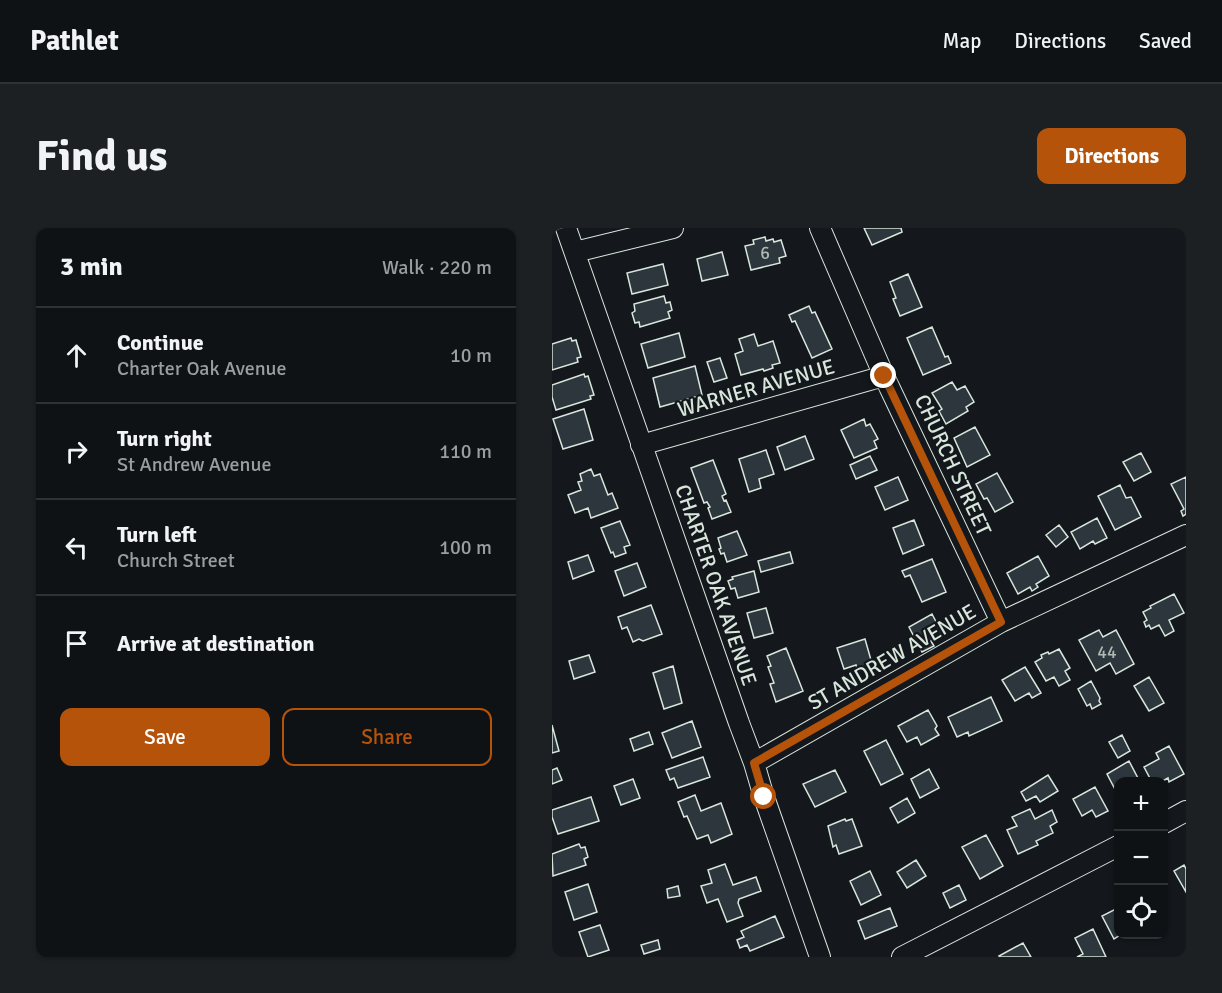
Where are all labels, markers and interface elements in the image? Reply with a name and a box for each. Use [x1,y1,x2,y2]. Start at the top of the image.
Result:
text: Pathlet [30,24,119,58]
text: Map [943,28,981,54]
text: Directions [1014,28,1106,54]
text: Saved [1139,28,1192,54]
button: Directions [1037,128,1186,184]
text: Find us [36,131,167,182]
house number: 6 [760,242,770,264]
text: 3 min [60,251,123,283]
text: Walk · 220 m [382,255,492,280]
text: Continue [117,329,204,356]
icon: ahead [60,339,93,372]
text: 10 m [450,343,492,368]
street label: WARNER AVENUE [675,353,837,423]
text: Charter Oak Avenue [117,356,287,381]
route end [870,362,896,388]
street label: CHURCH STREET [909,390,997,540]
text: Turn right [117,425,212,452]
icon: right [60,435,93,468]
text: 110 m [439,439,492,464]
text: St Andrew Avenue [117,452,271,477]
street label: CHARTER OAK AVENUE [669,481,763,689]
text: Turn left [117,521,197,548]
icon: left [60,531,93,564]
text: 100 m [439,535,492,560]
text: Church Street [117,548,235,573]
street label: ST ANDREW AVENUE [803,598,981,716]
icon: arrive [60,627,93,660]
text: Arrive at destination [117,630,314,657]
house number: 44 [1097,641,1117,663]
button: Save [60,708,270,766]
button: Share [282,708,492,766]
map controls [1114,777,1168,939]
button: + [1114,777,1168,831]
route start [750,783,776,809]
button: − [1114,831,1168,885]
button: locate [1114,885,1168,939]

